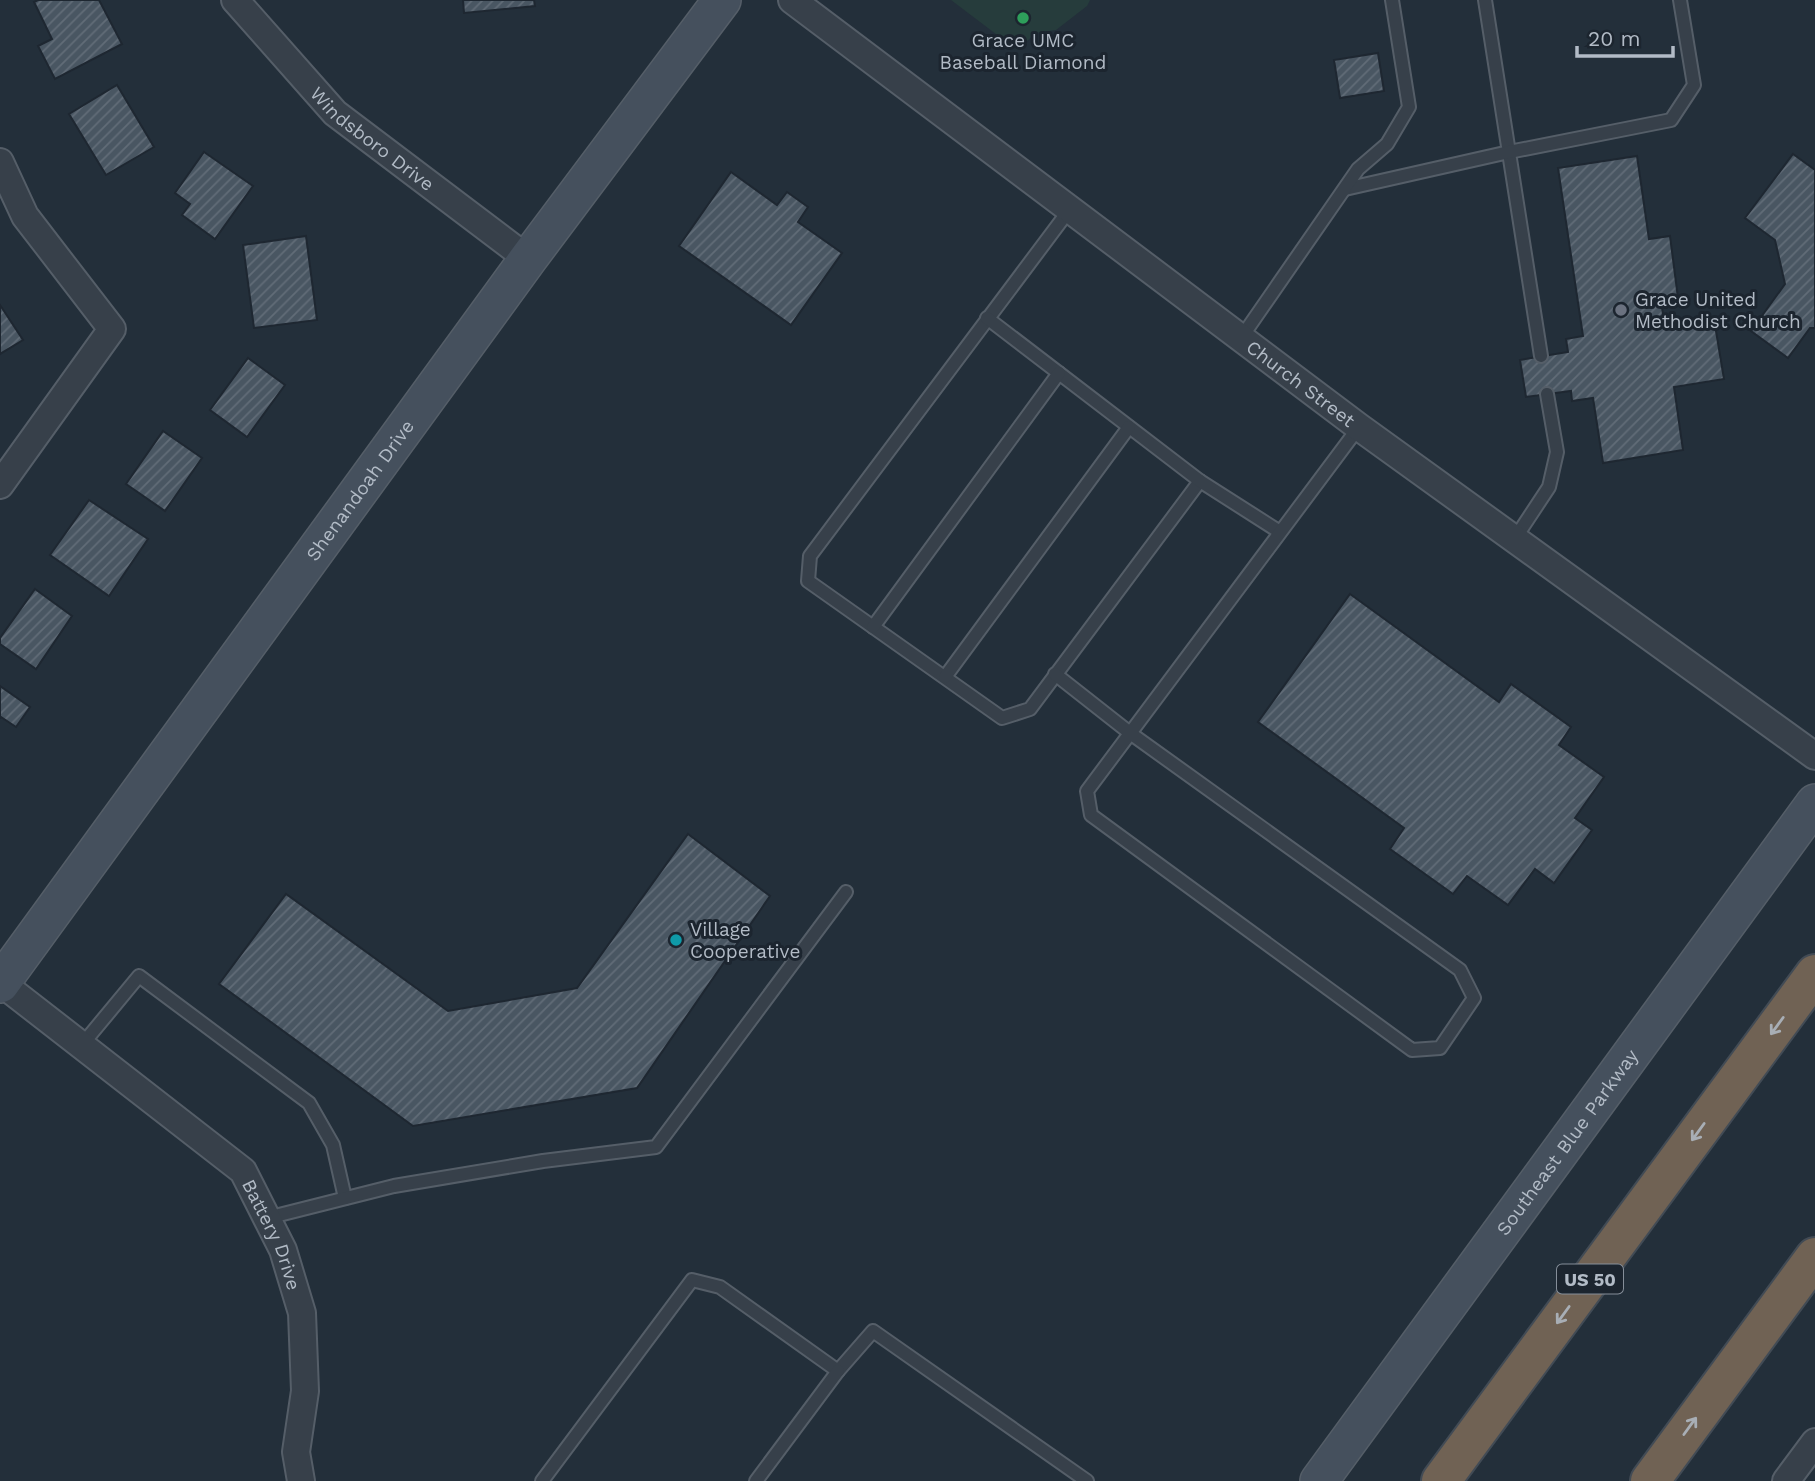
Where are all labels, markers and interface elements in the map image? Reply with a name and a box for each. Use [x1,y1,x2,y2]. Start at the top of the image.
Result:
marker: Grace UMC Baseball Diamond [1015,10,1031,26]
scale bar [1577,14,1673,58]
text: 20 m [1588,26,1640,51]
place label: Grace UMC Baseball Diamond [940,29,1106,74]
street label: Windsboro Drive [306,82,439,196]
place label: Grace United Methodist Church [1635,288,1801,333]
marker: Grace United Methodist Church [1613,302,1629,318]
street label: Church Street [1242,335,1360,432]
street label: Shenandoah Drive [301,415,419,565]
place label: Village Cooperative [690,918,800,963]
marker: Village Cooperative [668,932,684,948]
one-way arrow [1770,1016,1784,1035]
street label: Southeast Blue Parkway [1491,1044,1643,1240]
one-way arrow [1691,1122,1705,1141]
street label: Battery Drive [237,1175,306,1293]
road number: US 50 [1557,1264,1623,1294]
one-way arrow [1556,1305,1570,1324]
one-way arrow [1683,1417,1697,1436]

